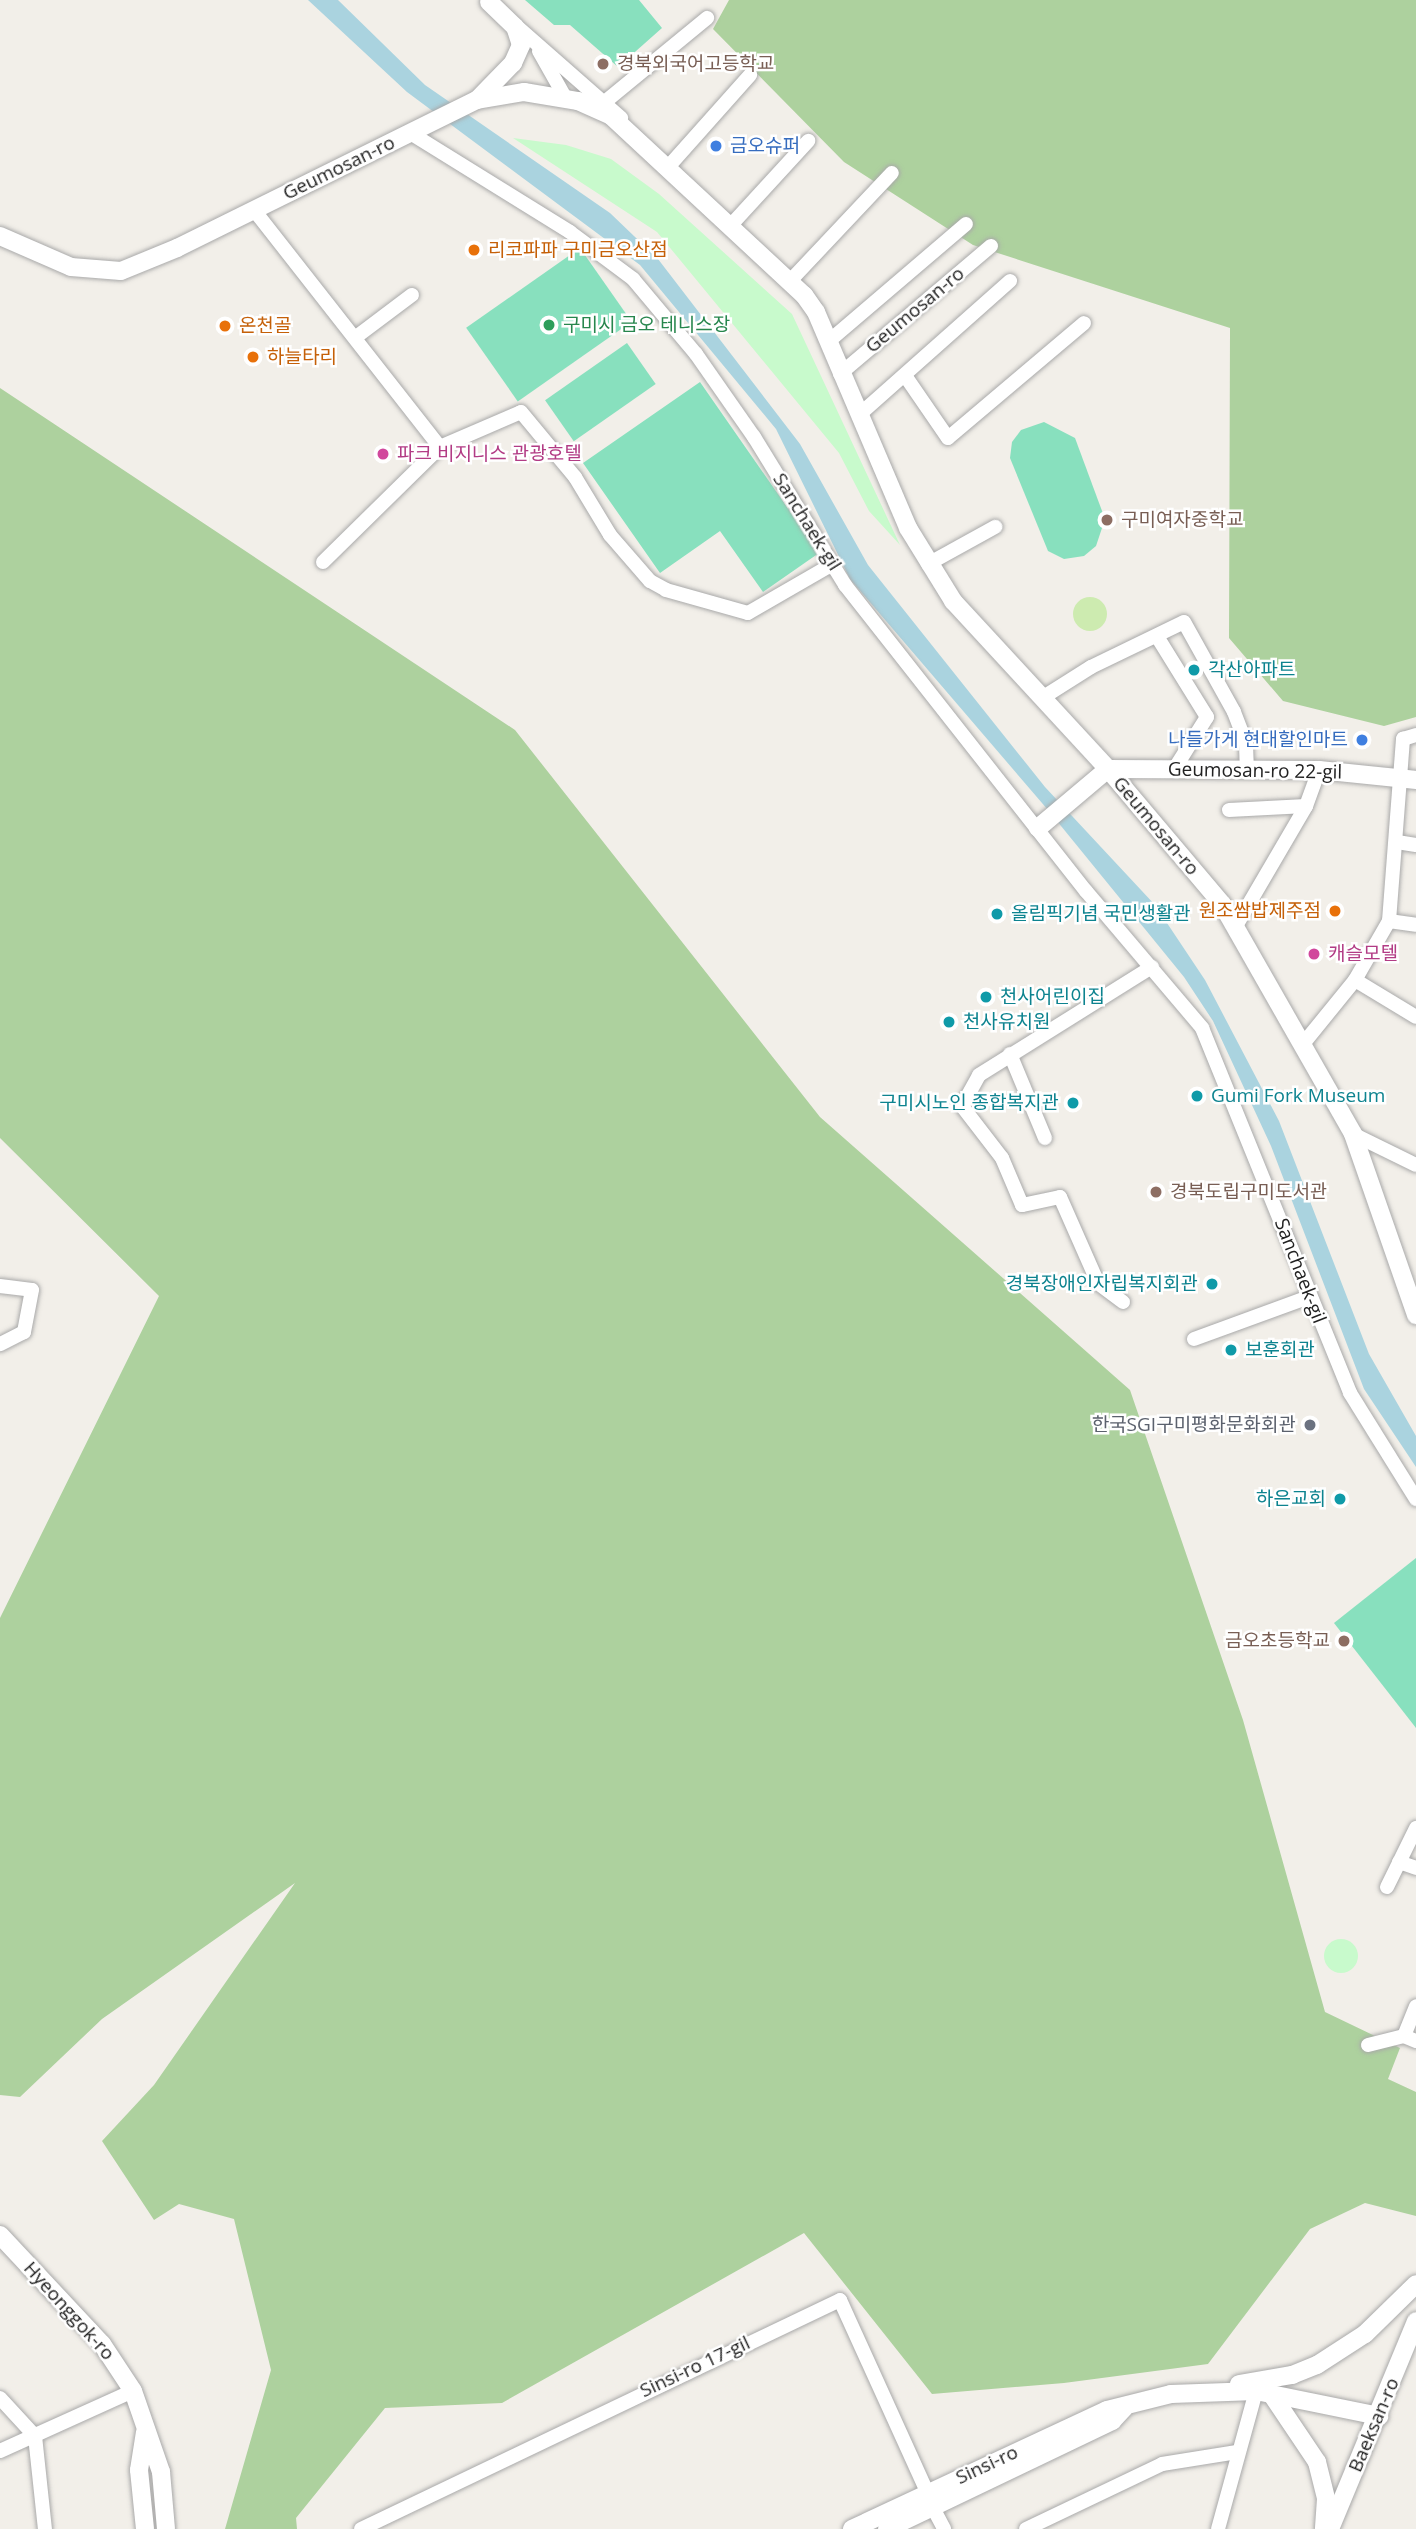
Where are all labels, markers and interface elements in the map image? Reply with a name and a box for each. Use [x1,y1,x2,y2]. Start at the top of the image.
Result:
place label: 경북외국어고등학교 [617,53,774,75]
marker: 경북외국어고등학교 [595,56,611,72]
street label: Geumosan-ro [279,131,399,205]
place label: 금오슈퍼 [730,135,800,157]
marker: 금오슈퍼 [708,138,724,154]
place label: 리코파파 구미금오산점 [488,239,668,261]
marker: 리코파파 구미금오산점 [466,242,482,258]
street label: Geumosan-ro [861,262,969,358]
place label: 구미시 금오 테니스장 [563,314,730,336]
place label: 온천골 [239,315,291,337]
marker: 구미시 금오 테니스장 [541,317,557,333]
marker: 온천골 [217,318,233,334]
place label: 하늘타리 [267,346,337,368]
marker: 하늘타리 [245,349,261,365]
place label: 파크 비지니스 관광호텔 [397,443,582,465]
marker: 파크 비지니스 관광호텔 [375,446,391,462]
street label: Sanchaek-gil [768,469,846,575]
place label: 구미여자중학교 [1121,509,1243,531]
marker: 구미여자중학교 [1099,512,1115,528]
place label: 각산아파트 [1208,659,1295,681]
marker: 각산아파트 [1186,662,1202,678]
place label: 나들가게 현대할인마트 [1168,729,1348,751]
marker: 나들가게 현대할인마트 [1354,732,1370,748]
street label: Geumosan-ro 22-gil [1168,758,1342,784]
street label: Geumosan-ro [1108,772,1204,880]
place label: 원조쌈밥제주점 [1199,900,1321,922]
place label: 올림픽기념 국민생활관 [1011,903,1191,925]
marker: 원조쌈밥제주점 [1327,903,1343,919]
marker: 올림픽기념 국민생활관 [989,906,1005,922]
place label: 캐슬모텔 [1328,943,1398,965]
marker: 캐슬모텔 [1306,946,1322,962]
place label: 천사어린이집 [1000,986,1105,1008]
marker: 천사어린이집 [978,989,994,1005]
place label: 천사유치원 [963,1011,1050,1033]
marker: 천사유치원 [941,1014,957,1030]
place label: Gumi Fork Museum [1211,1085,1385,1107]
marker: Gumi Fork Museum [1189,1088,1205,1104]
place label: 구미시노인 종합복지관 [879,1092,1059,1114]
marker: 구미시노인 종합복지관 [1065,1095,1081,1111]
place label: 경북도립구미도서관 [1170,1181,1327,1203]
marker: 경북도립구미도서관 [1148,1184,1164,1200]
street label: Sanchaek-gil [1270,1215,1330,1327]
place label: 경북장애인자립복지회관 [1006,1273,1198,1295]
marker: 경북장애인자립복지회관 [1204,1276,1220,1292]
place label: 보훈회관 [1245,1339,1315,1361]
marker: 보훈회관 [1223,1342,1239,1358]
place label: 한국SGI구미평화문화회관 [1092,1414,1296,1436]
marker: 한국SGI구미평화문화회관 [1302,1417,1318,1433]
place label: 하은교회 [1256,1488,1326,1510]
marker: 하은교회 [1332,1491,1348,1507]
place label: 금오초등학교 [1225,1630,1330,1652]
marker: 금오초등학교 [1336,1633,1352,1649]
street label: Hyeonggok-ro [19,2257,119,2365]
street label: Sinsi-ro 17-gil [636,2332,754,2402]
street label: Baeksan-ro [1344,2374,1404,2476]
street label: Sinsi-ro [952,2441,1022,2489]

